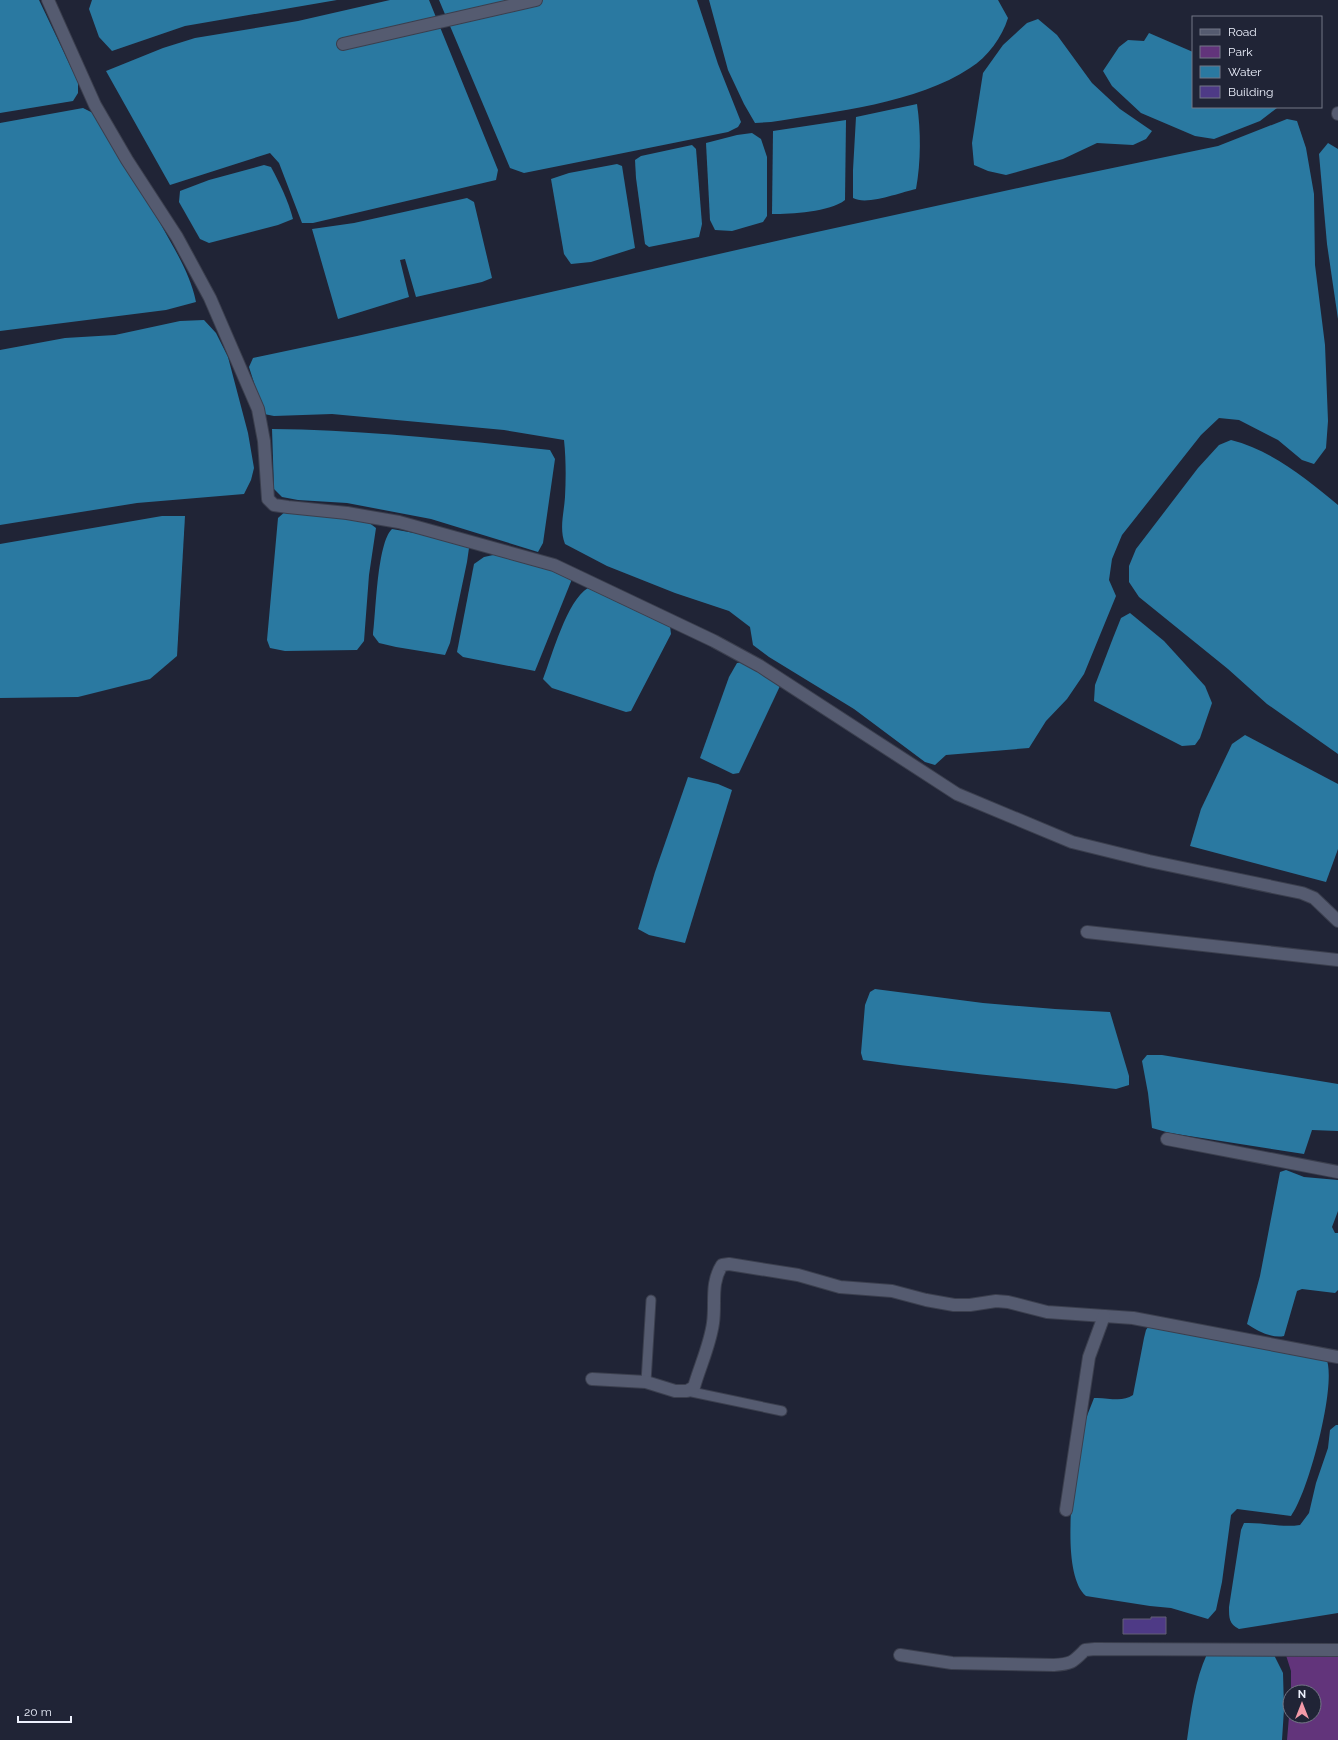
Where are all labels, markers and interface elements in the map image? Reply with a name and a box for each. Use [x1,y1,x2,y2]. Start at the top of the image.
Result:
legend [1192,16,1322,108]
text: Road [1228,25,1257,39]
text: Park [1228,45,1253,59]
text: Water [1228,65,1262,79]
text: Building [1228,85,1274,99]
north arrow [1282,1684,1322,1724]
text: N [1298,1688,1306,1701]
scale bar [18,1698,71,1724]
text: 20 m [24,1705,52,1719]

